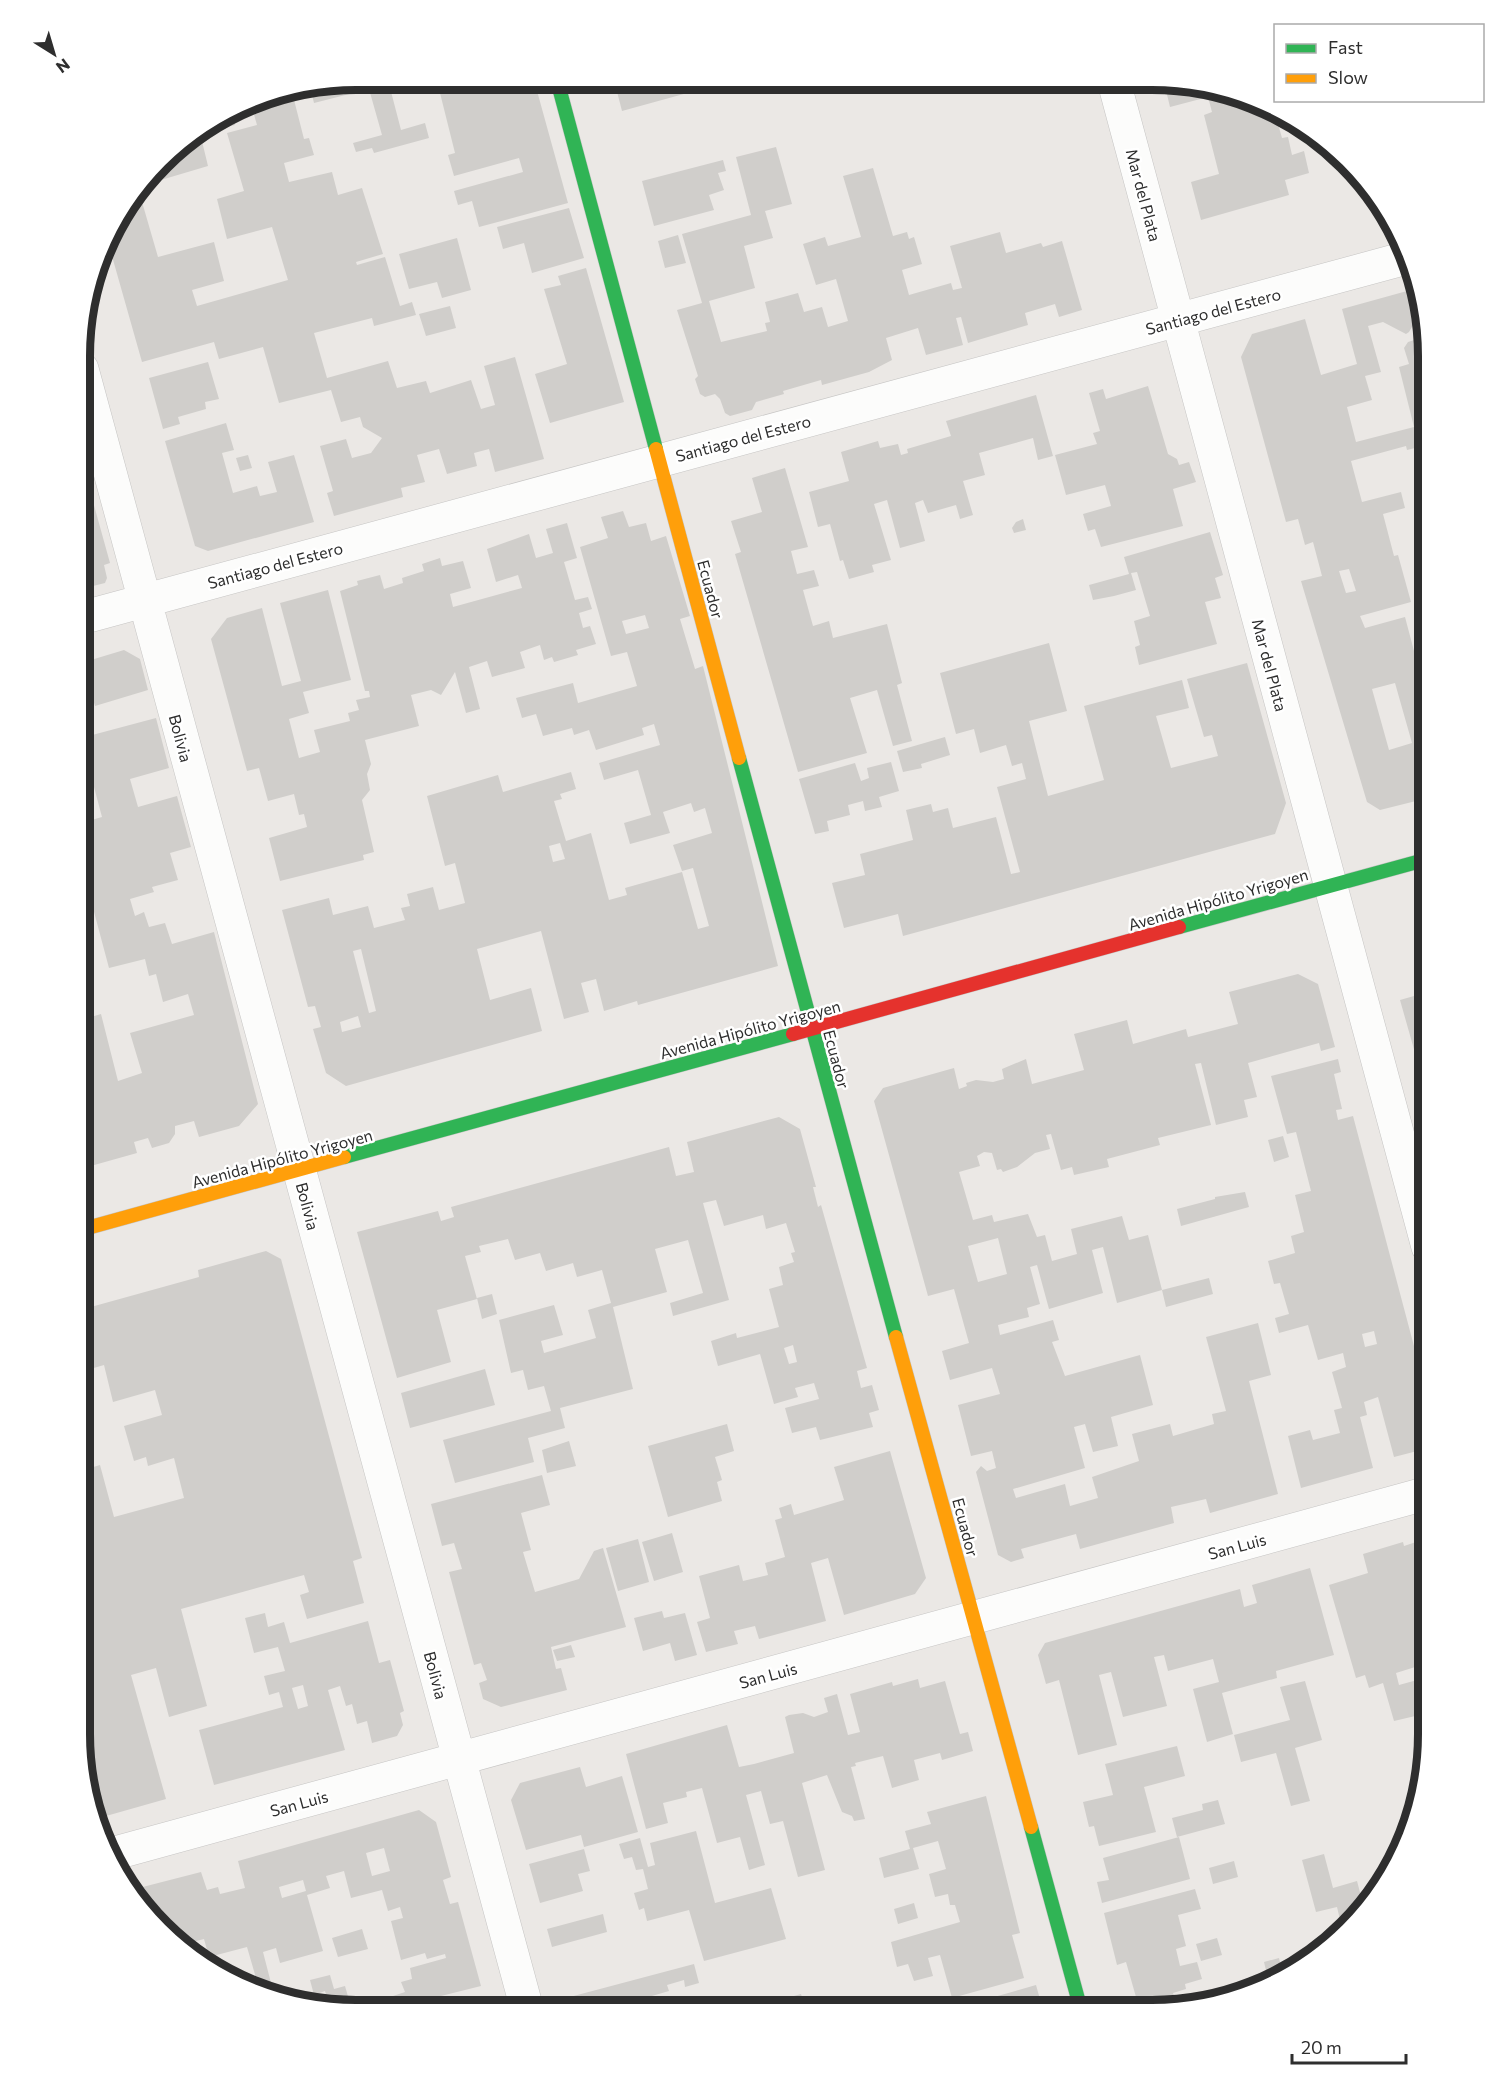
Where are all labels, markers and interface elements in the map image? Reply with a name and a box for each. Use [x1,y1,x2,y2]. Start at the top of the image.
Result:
north arrow [24,24,84,84]
legend [1274,24,1484,102]
text: Fast [1328,36,1363,58]
text: N [53,55,74,78]
text: Slow [1328,66,1368,88]
street label: Mar del Plata [1123,147,1165,243]
street label: Santiago del Estero [1143,284,1283,338]
street label: Santiago del Estero [673,411,813,465]
street label: Santiago del Estero [205,538,345,592]
street label: Ecuador [694,558,728,621]
street label: Mar del Plata [1249,617,1291,713]
street label: Bolivia [166,712,196,764]
street label: Avenida Hipólito Yrigoyen [1126,864,1310,934]
street label: Avenida Hipólito Yrigoyen [657,996,843,1062]
street label: Ecuador [820,1028,854,1091]
street label: Avenida Hipólito Yrigoyen [189,1125,375,1191]
street label: Bolivia [293,1180,323,1232]
street label: Ecuador [949,1496,983,1559]
street label: San Luis [1206,1529,1268,1563]
street label: Bolivia [421,1649,451,1701]
street label: San Luis [737,1658,799,1692]
street label: San Luis [268,1786,330,1820]
scale bar [1292,2027,1406,2065]
text: 20 m [1301,2036,1342,2058]

